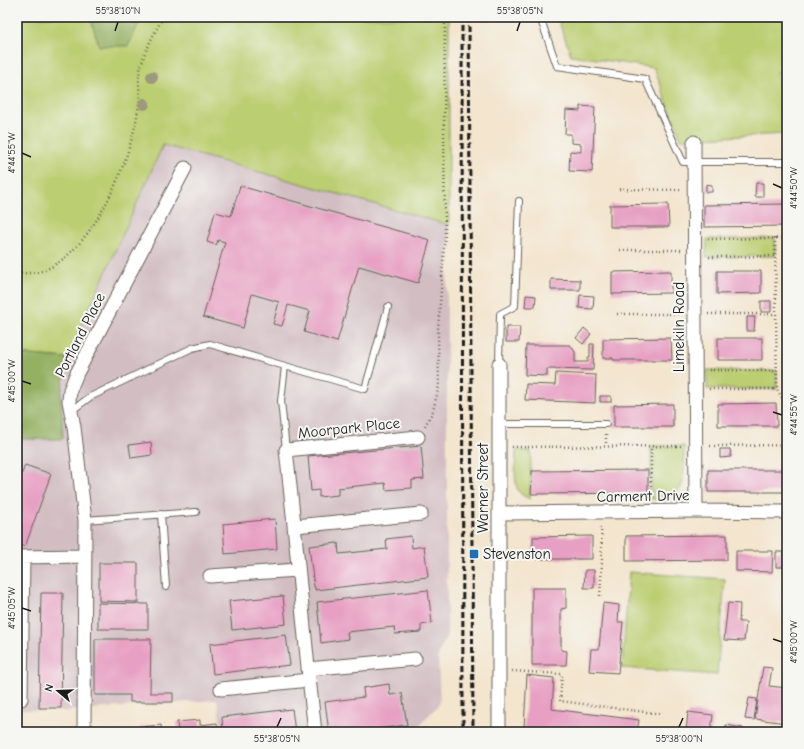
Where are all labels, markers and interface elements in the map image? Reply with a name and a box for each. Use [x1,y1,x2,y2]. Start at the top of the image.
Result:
text: 55°38'10"N [96,5,140,17]
text: 55°38'05"N [497,5,543,17]
text: 4°44'55"W [6,132,18,174]
text: 4°44'50"W [788,167,800,209]
street label: Limekiln Road [670,282,688,372]
street label: Portland Place [51,289,109,380]
text: 4°45'00"W [6,359,18,403]
text: 4°44'55"W [788,394,800,436]
street label: Moorpark Place [297,414,401,442]
street label: Warner Street [474,442,492,533]
street label: Carment Drive [596,486,690,506]
place label: Stevenston [483,545,551,563]
marker: Stevenston [468,548,480,560]
text: 4°45'05"W [6,586,18,629]
text: 4°45'00"W [788,620,800,664]
north arrow [38,671,78,711]
text: N [42,682,56,693]
text: 55°38'05"N [254,733,300,745]
text: 55°38'00"N [656,733,703,745]

